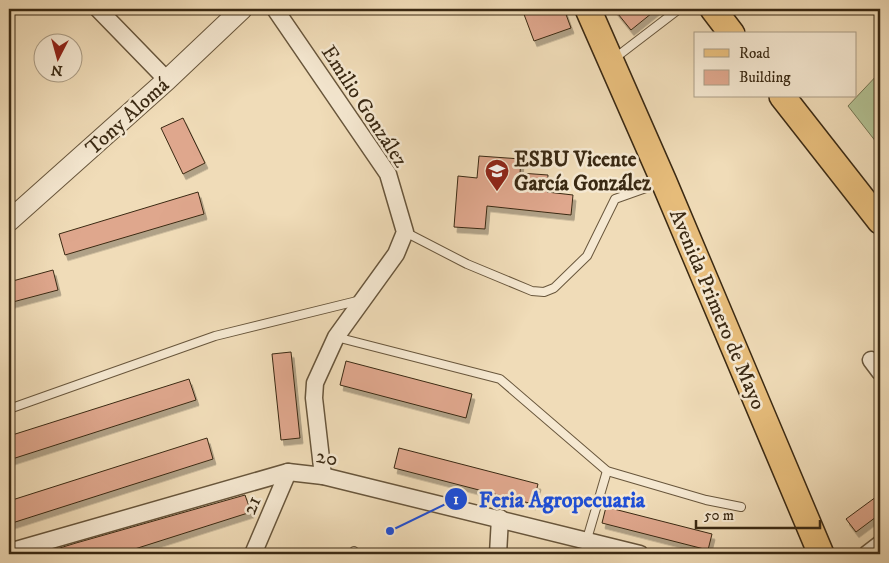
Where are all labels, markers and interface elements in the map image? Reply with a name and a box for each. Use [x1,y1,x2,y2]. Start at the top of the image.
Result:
north arrow [32,32,82,82]
legend [694,32,856,98]
street label: Emilio González [315,41,413,173]
text: Road [739,44,771,63]
text: N [50,60,63,79]
text: Building [739,68,791,87]
street label: Tony Alomá [80,72,175,161]
place label: ESBU Vicente García González [514,147,652,197]
school or university icon: ESBU Vicente García González [484,158,510,192]
street label: Avenida Primero de Mayo [663,205,771,414]
street label: 20 [314,443,340,473]
callout: Feria Agropecuaria [444,481,655,518]
text: Feria Agropecuaria [479,487,646,514]
text: 1 [453,490,459,509]
street label: 21 [236,492,267,519]
scale bar [696,498,820,530]
text: 50 m [704,506,734,525]

